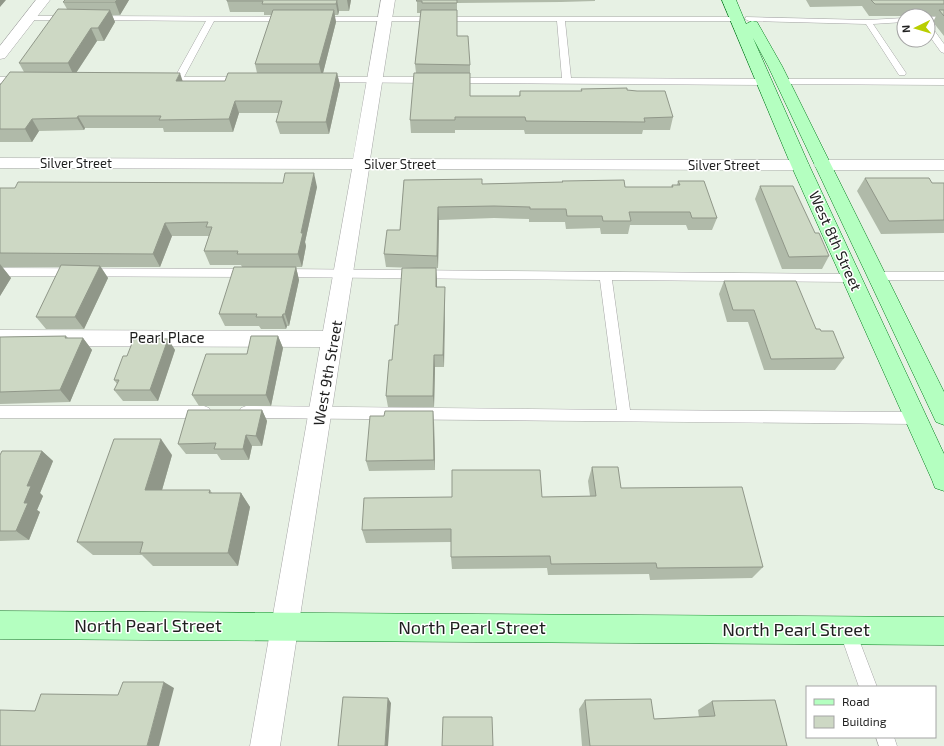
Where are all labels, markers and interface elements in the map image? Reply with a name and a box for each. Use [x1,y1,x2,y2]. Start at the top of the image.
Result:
north arrow [896,8,936,48]
text: N [899,24,912,33]
street label: Silver Street [40,155,112,171]
street label: Silver Street [364,156,436,172]
street label: Silver Street [688,157,760,173]
street label: West 8th Street [806,188,866,293]
street label: West 9th Street [309,318,345,427]
street label: Pearl Place [129,328,205,346]
street label: North Pearl Street [74,614,222,636]
street label: North Pearl Street [398,616,546,638]
street label: North Pearl Street [722,618,870,640]
legend [806,686,936,738]
text: Road [842,694,870,708]
text: Building [842,714,887,728]

